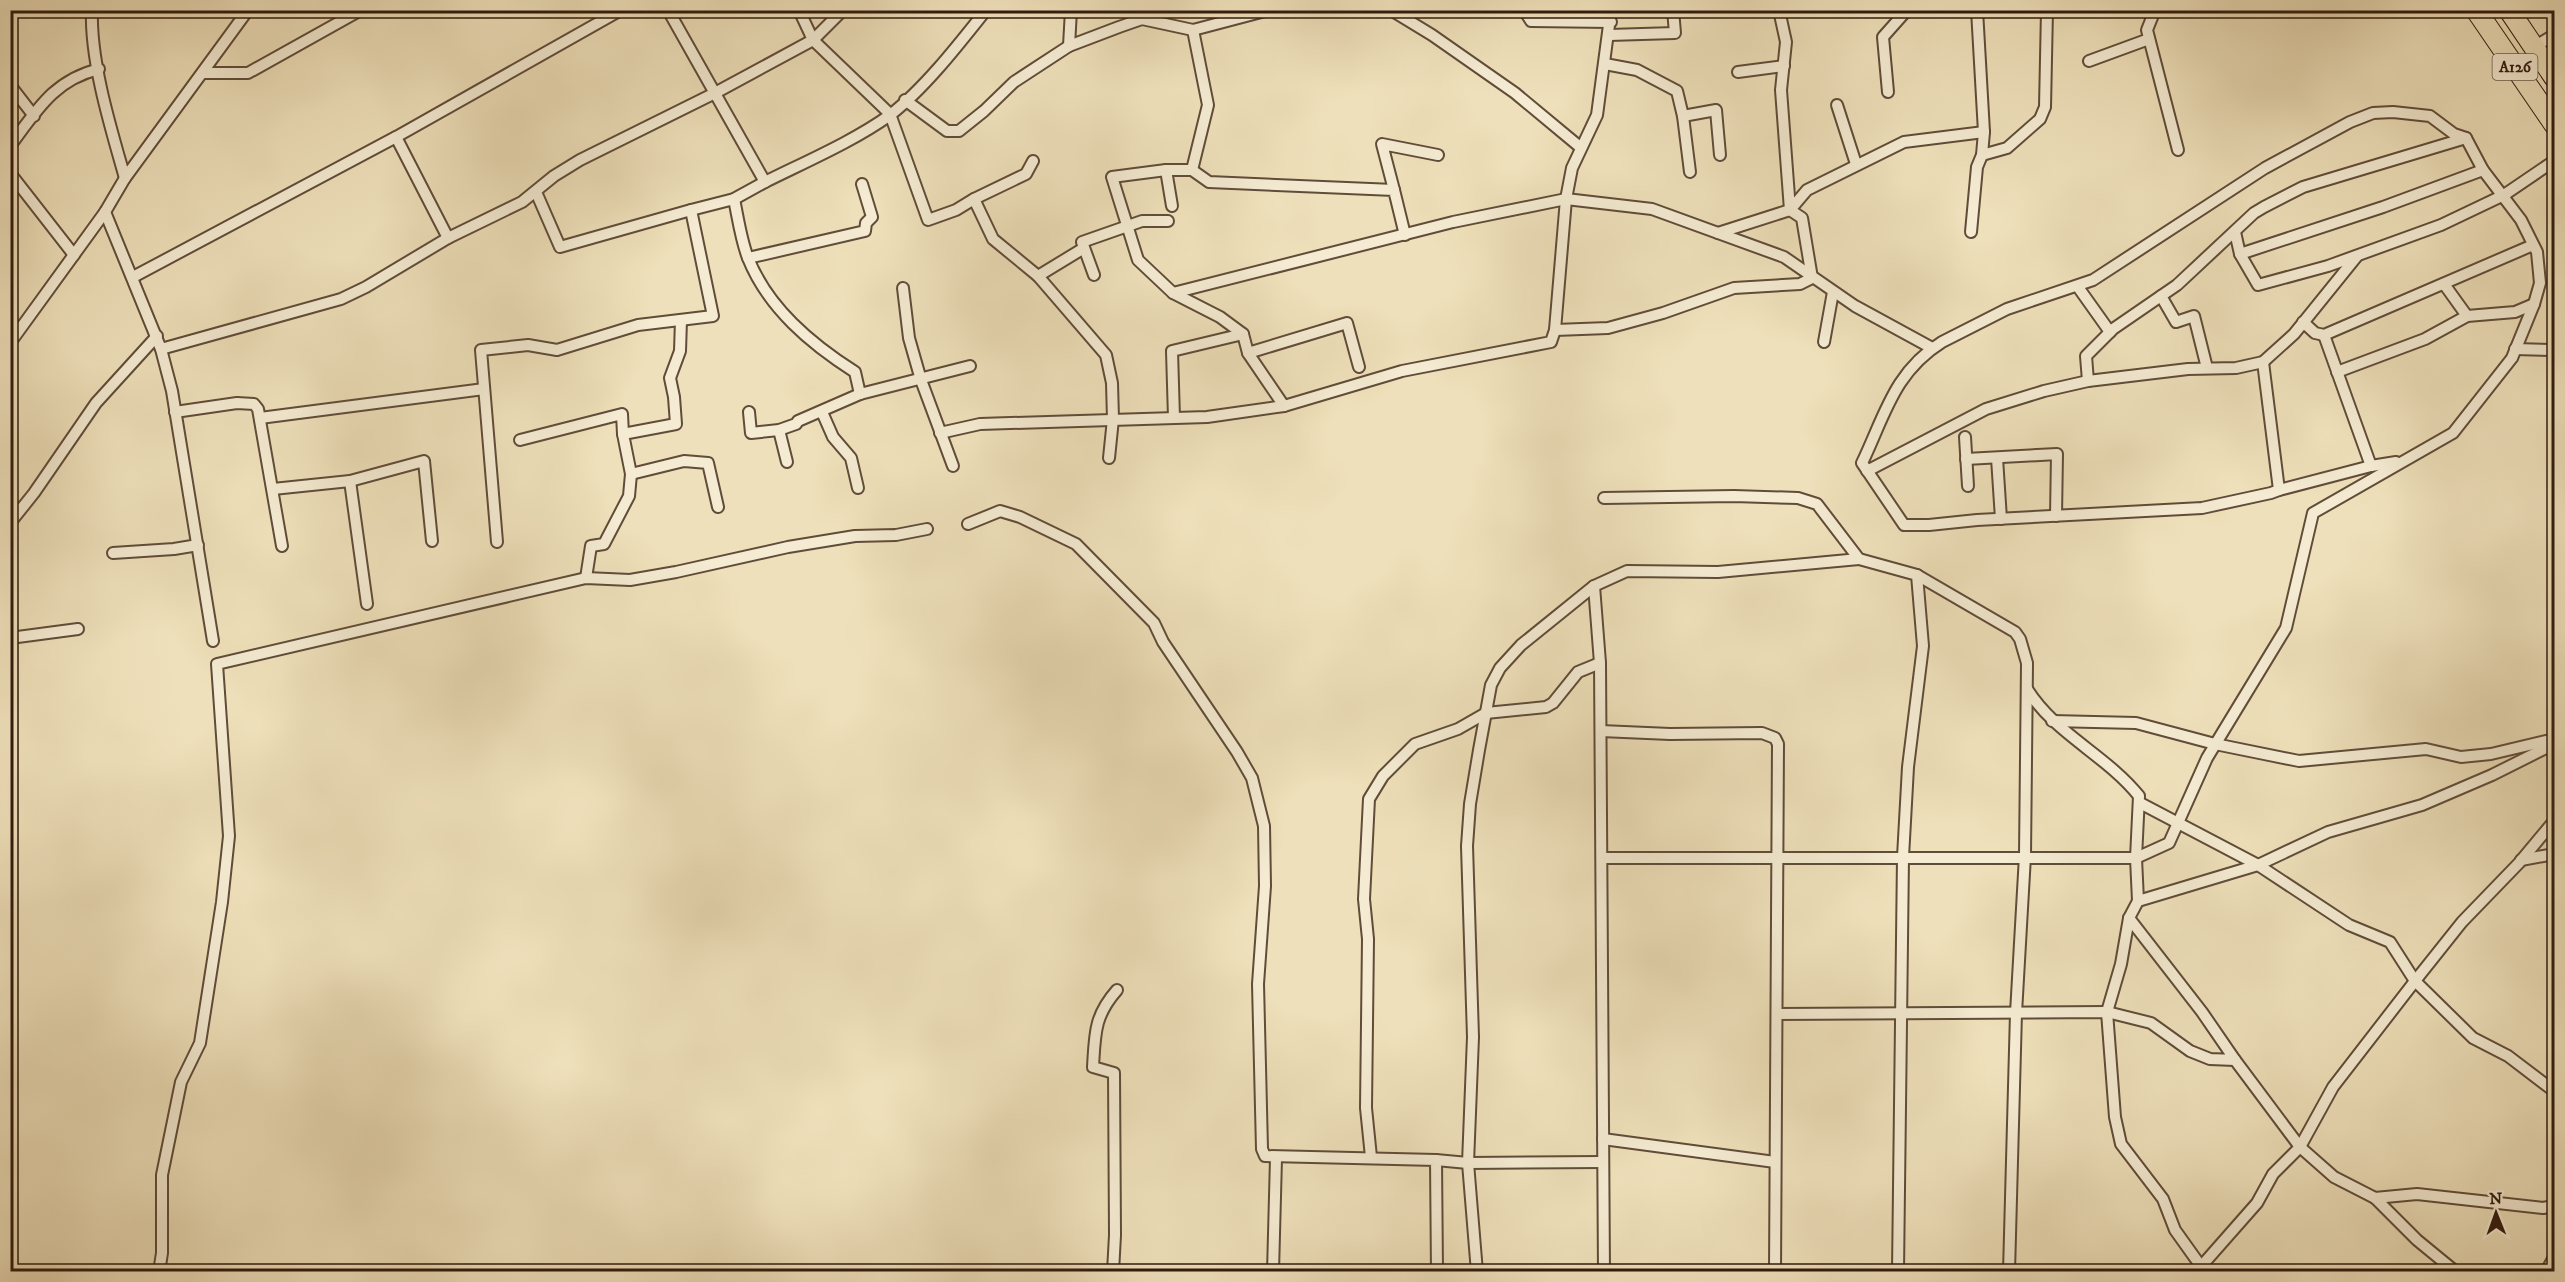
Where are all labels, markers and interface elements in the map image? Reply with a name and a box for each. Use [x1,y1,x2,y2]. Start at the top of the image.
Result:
road number: A126 [2492,54,2538,80]
north arrow [2466,1183,2526,1243]
text: N [2489,1189,2502,1209]

